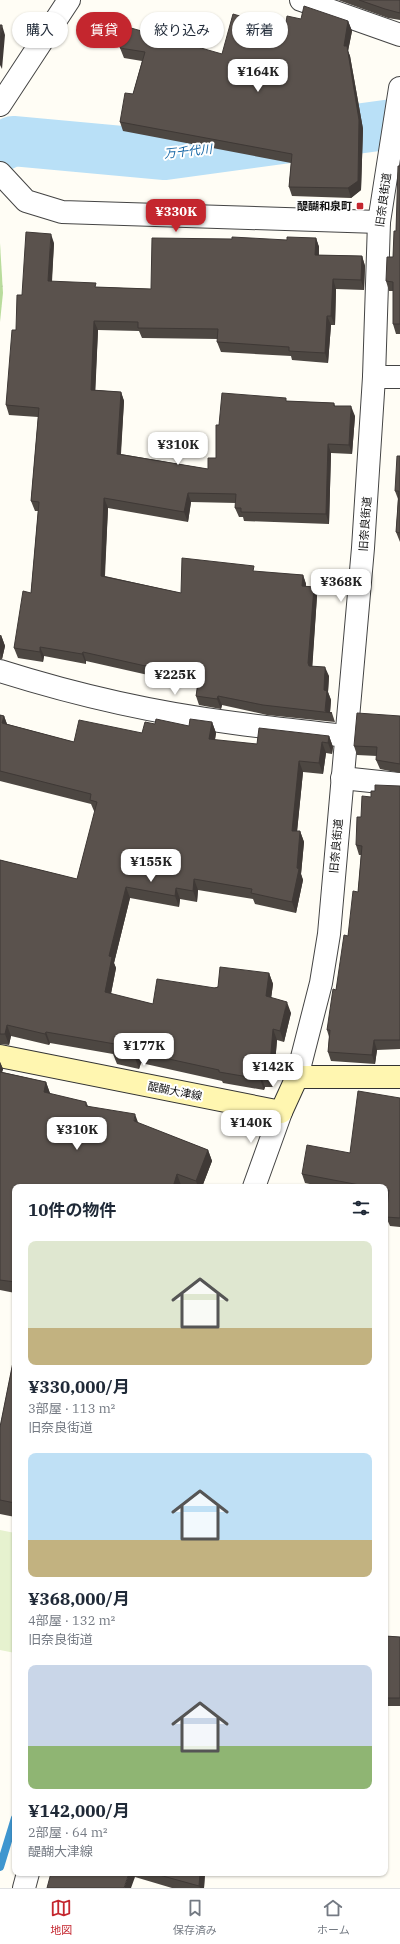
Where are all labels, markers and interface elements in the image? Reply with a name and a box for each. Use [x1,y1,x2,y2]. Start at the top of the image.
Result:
chip: 購入 [12,12,68,48]
chip: 賃貸 [76,12,132,48]
chip: 絞り込み [140,12,224,48]
chip: 新着 [232,12,288,48]
pin: ¥164K [230,59,286,93]
text: ¥164K [237,63,279,80]
water label: 万千代川 [163,141,215,161]
street label: 旧奈良街道 [372,172,394,228]
pin: ¥330K [148,199,204,233]
place label: 醍醐和泉町 [297,199,352,213]
marker: 醍醐和泉町 [355,201,365,211]
text: ¥330K [155,203,197,220]
pin: ¥310K [150,432,206,466]
text: ¥310K [157,436,199,453]
street label: 旧奈良街道 [356,496,374,552]
pin: ¥368K [313,569,369,603]
text: ¥368K [320,573,362,590]
pin: ¥225K [147,662,203,696]
text: ¥225K [154,666,196,683]
street label: 旧奈良街道 [327,818,345,874]
pin: ¥155K [123,849,179,883]
text: ¥155K [130,853,172,870]
pin: ¥177K [116,1033,172,1067]
text: ¥177K [123,1037,165,1054]
pin: ¥142K [245,1054,301,1088]
text: ¥142K [252,1058,294,1075]
street label: 醍醐大津線 [147,1079,203,1103]
pin: ¥140K [223,1110,279,1144]
text: ¥140K [230,1114,272,1131]
pin: ¥310K [49,1117,105,1151]
text: ¥310K [56,1121,98,1138]
icon: filters [350,1197,372,1219]
text: 10件の物件 [28,1199,116,1221]
icon: home [164,1267,236,1339]
text: ¥330,000/月 [28,1376,130,1398]
text: 3部屋 · 113 m² [28,1400,115,1417]
text: 旧奈良街道 [28,1419,93,1436]
icon: home [164,1479,236,1551]
text: ¥368,000/月 [28,1588,130,1610]
text: 4部屋 · 132 m² [28,1612,115,1629]
text: 旧奈良街道 [28,1631,93,1648]
icon: home [164,1691,236,1763]
text: ¥142,000/月 [28,1800,130,1822]
text: 2部屋 · 64 m² [28,1824,108,1841]
text: 醍醐大津線 [28,1843,93,1860]
tab: 地図 [50,1897,72,1937]
tab: 保存済み [173,1897,217,1937]
tab: ホーム [317,1897,350,1937]

